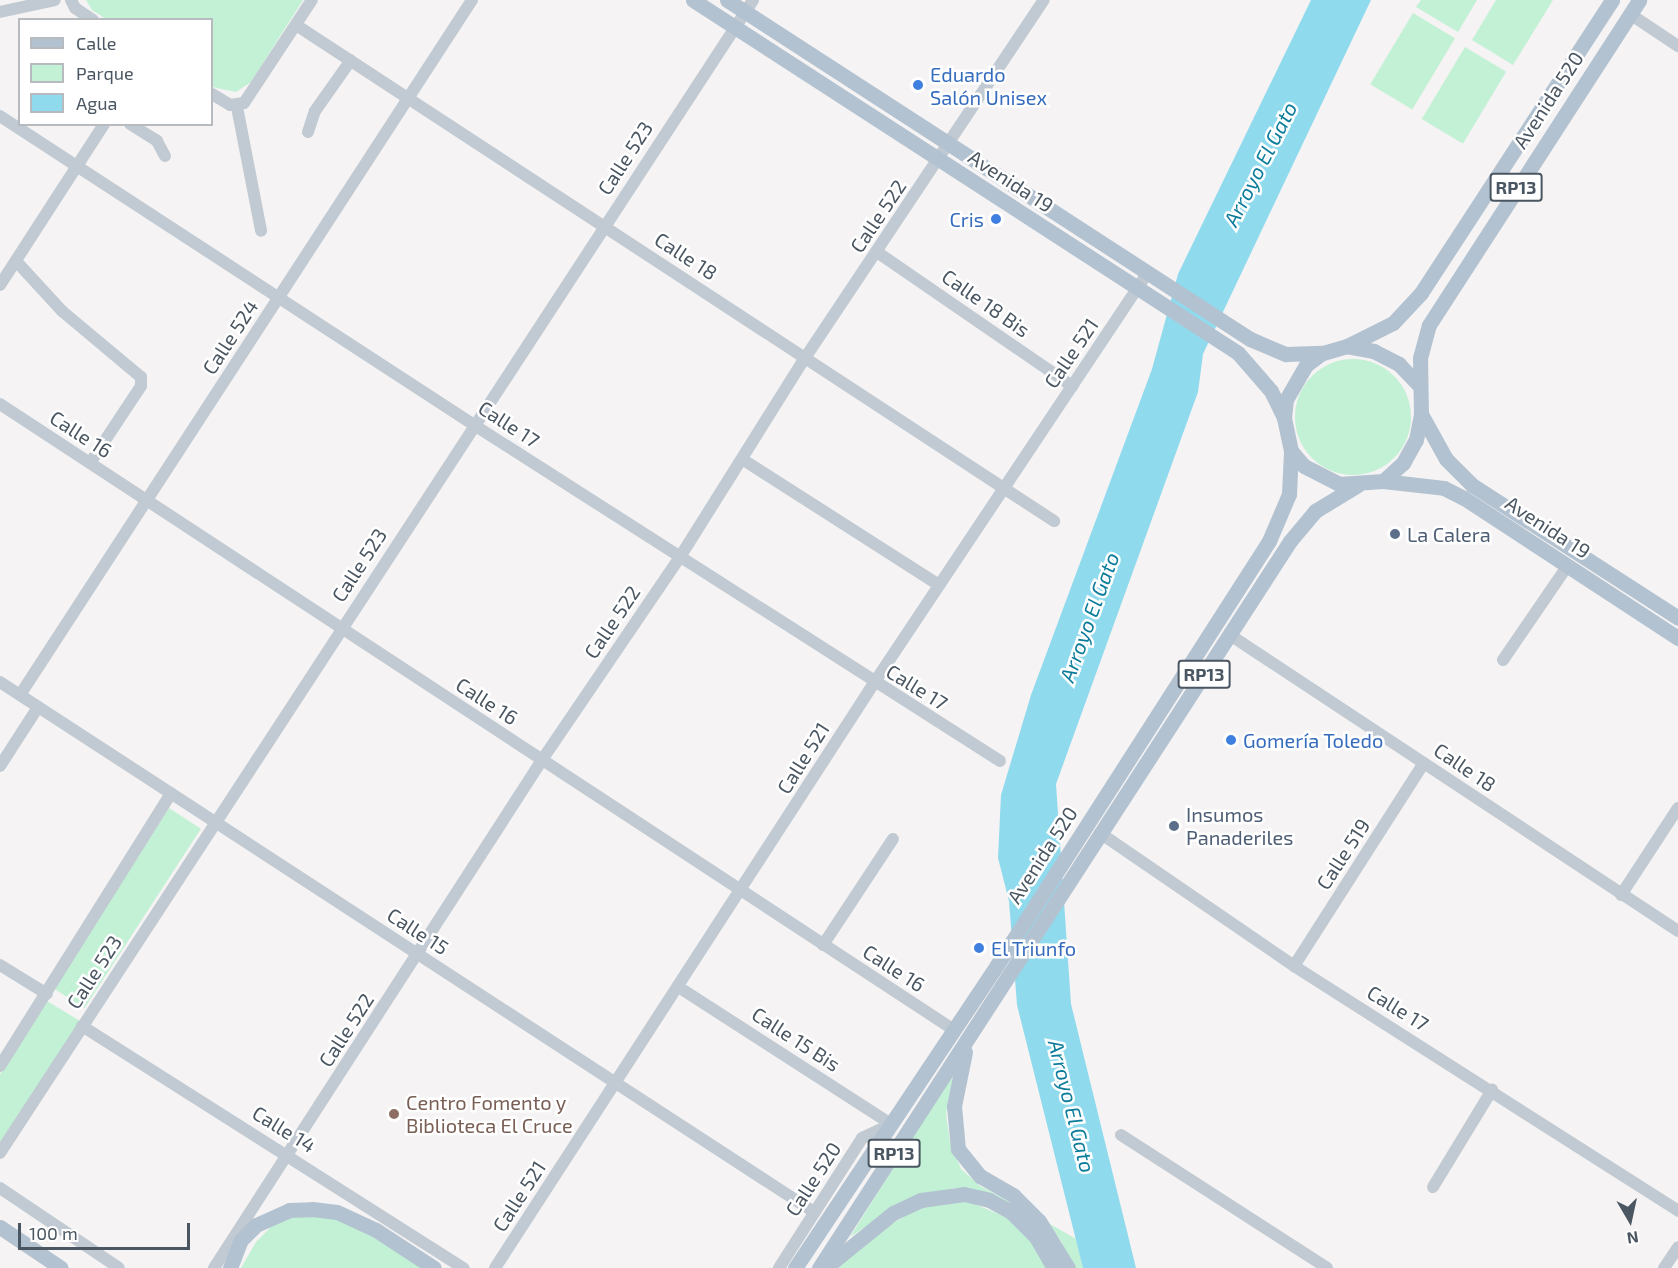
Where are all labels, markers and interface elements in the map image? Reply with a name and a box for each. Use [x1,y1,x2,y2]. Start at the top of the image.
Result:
legend [18,18,213,126]
text: Calle [76,32,117,54]
street label: Avenida 520 [1508,47,1588,153]
text: Parque [76,62,134,84]
place label: Eduardo Salón Unisex [930,62,1047,109]
marker: Eduardo Salón Unisex [911,78,925,92]
text: Agua [76,92,117,114]
water label: Arroyo El Gato [1218,97,1302,231]
street label: Calle 523 [592,117,658,199]
street label: Avenida 19 [964,145,1058,217]
road number: RP13 [1489,172,1543,202]
street label: Calle 522 [845,175,911,257]
place label: Cris [949,207,984,231]
marker: Cris [989,212,1003,226]
street label: Calle 18 [650,227,722,285]
street label: Calle 18 Bis [938,264,1034,342]
street label: Calle 524 [197,295,263,379]
street label: Calle 521 [1039,313,1103,393]
street label: Calle 17 [474,396,544,452]
street label: Calle 16 [46,405,116,463]
street label: Avenida 19 [1501,491,1595,563]
place label: La Calera [1407,522,1491,546]
street label: Calle 523 [326,524,392,606]
marker: La Calera [1388,527,1402,541]
water label: Arroyo El Gato [1054,549,1124,685]
street label: Calle 522 [579,581,645,663]
street label: Calle 17 [882,659,952,715]
road number: RP13 [1177,659,1231,689]
street label: Calle 16 [452,672,522,730]
street label: Calle 521 [772,718,834,798]
place label: Gomería Toledo [1243,728,1384,752]
marker: Gomería Toledo [1224,733,1238,747]
street label: Calle 18 [1429,738,1501,796]
street label: Avenida 520 [1002,802,1082,908]
place label: Insumos Panaderiles [1186,802,1293,849]
street label: Calle 519 [1311,814,1375,894]
marker: Insumos Panaderiles [1167,819,1181,833]
street label: Calle 15 [383,902,453,960]
street label: Calle 523 [61,931,127,1013]
place label: El Triunfo [991,936,1077,960]
street label: Calle 16 [859,939,929,997]
marker: El Triunfo [972,941,986,955]
street label: Calle 17 [1363,980,1433,1036]
street label: Calle 522 [313,989,379,1071]
street label: Calle 15 Bis [747,1002,845,1076]
water label: Arroyo El Gato [1043,1037,1101,1175]
place label: Centro Fomento y Biblioteca El Cruce [406,1090,573,1137]
street label: Calle 14 [248,1100,320,1158]
marker: Centro Fomento y Biblioteca El Cruce [387,1107,401,1121]
street label: Calle 520 [780,1137,846,1221]
road number: RP13 [867,1138,921,1168]
street label: Calle 521 [487,1156,551,1236]
north arrow [1600,1190,1660,1250]
scale bar [21,1211,194,1249]
text: 100 m [29,1222,78,1244]
text: N [1626,1228,1640,1249]

